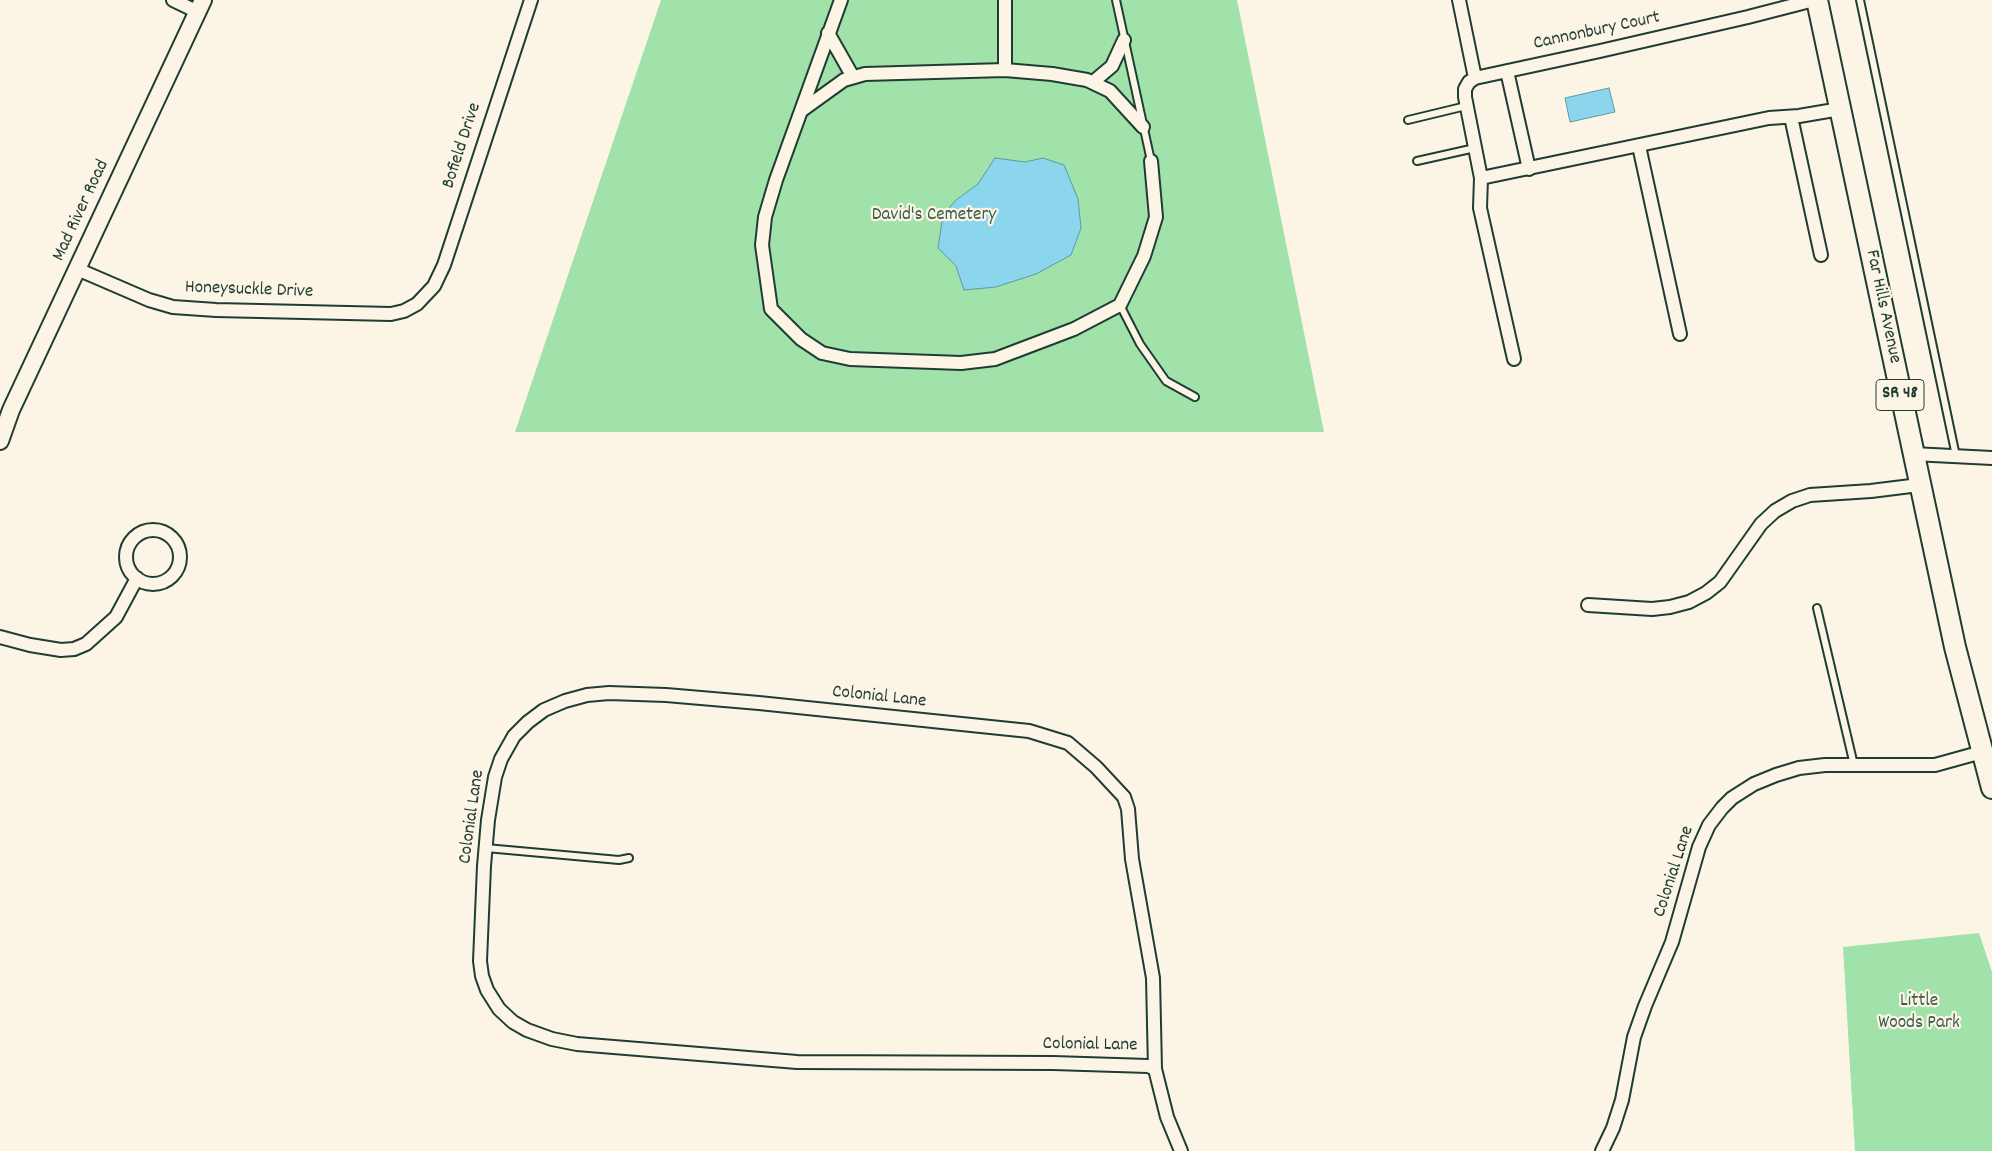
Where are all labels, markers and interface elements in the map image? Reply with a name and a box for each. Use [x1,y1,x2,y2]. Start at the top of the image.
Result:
street label: Cannonbury Court [1532,7,1662,57]
street label: Bofield Drive [438,100,488,192]
street label: Mad River Road [49,157,115,265]
park label: David's Cemetery [872,205,996,227]
street label: Far Hills Avenue [1859,248,1905,366]
street label: Honeysuckle Drive [184,277,314,305]
road number: SR 48 [1876,380,1924,410]
street label: Colonial Lane [831,682,927,714]
street label: Colonial Lane [455,769,491,865]
street label: Colonial Lane [1650,823,1700,921]
park label: Little Woods Park [1878,991,1960,1035]
street label: Colonial Lane [1042,1034,1138,1058]

